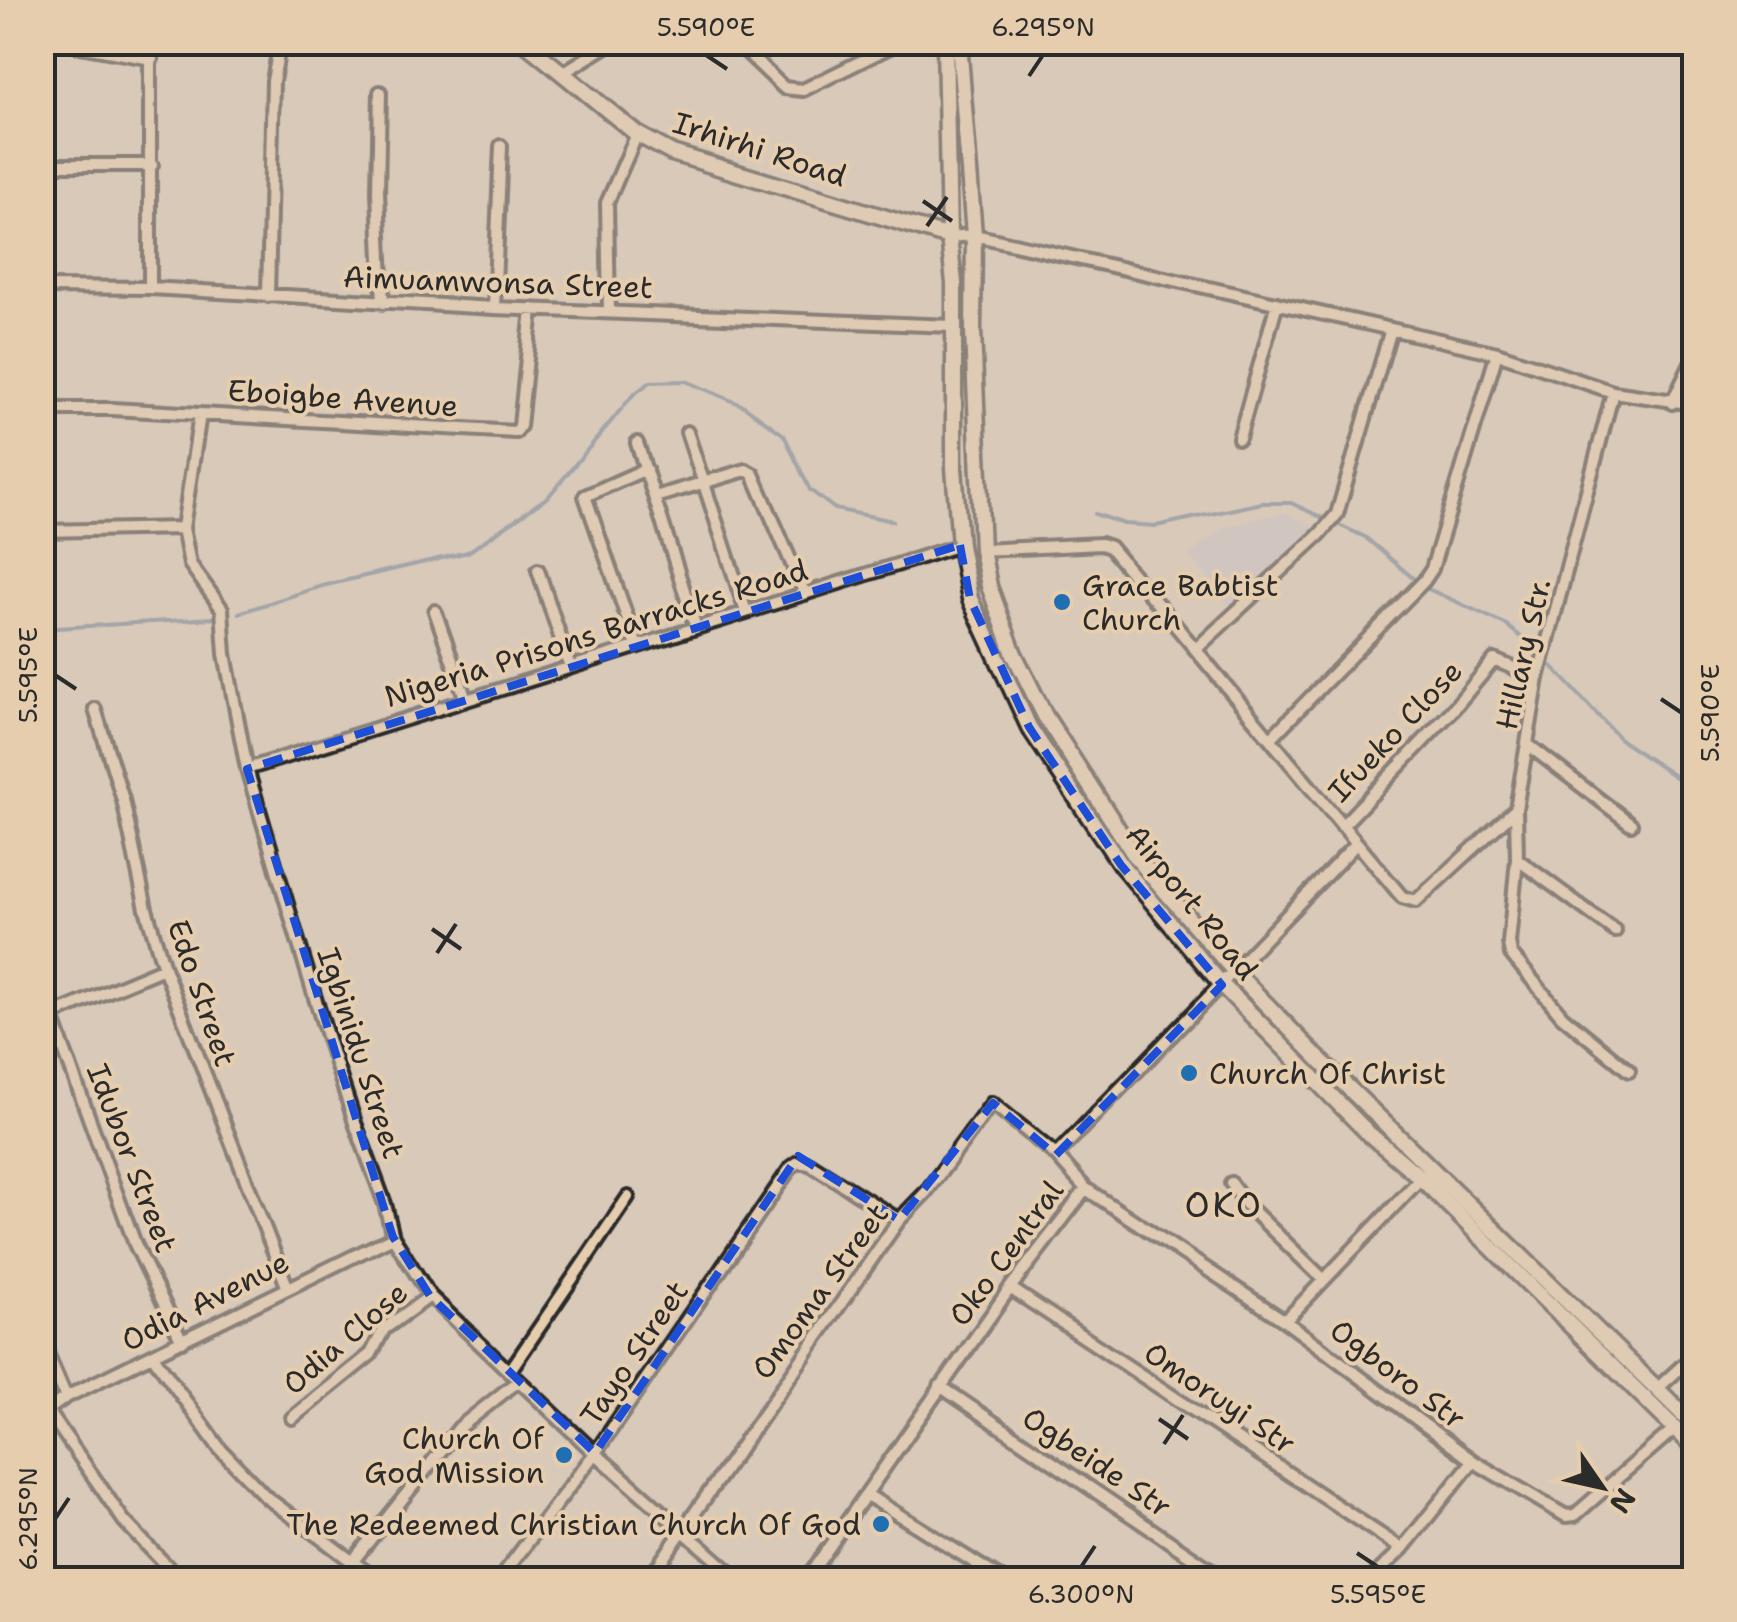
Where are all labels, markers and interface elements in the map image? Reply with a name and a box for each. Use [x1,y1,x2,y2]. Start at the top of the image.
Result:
text: 5.590°E [657,10,755,44]
text: 6.295°N [991,10,1095,44]
street label: Irhirhi Road [668,102,852,196]
street label: Aimuamwonsa Street [342,256,654,308]
street label: Eboigbe Avenue [226,369,460,427]
street label: Nigeria Prisons Barracks Road [379,549,813,717]
place label: Grace Babtist Church [1082,565,1279,640]
street label: Hillary Str. [1486,574,1560,734]
marker: Grace Babtist Church [1051,591,1073,613]
text: 5.595°E [11,627,45,723]
street label: Ifueko Close [1319,651,1471,811]
text: 5.590°E [1693,664,1727,762]
street label: Airport Road [1116,815,1268,989]
street label: Edo Street [158,914,246,1072]
street label: Igbinidu Street [308,942,414,1164]
place label: Church Of Christ [1209,1053,1446,1094]
street label: Idubor Street [77,1058,187,1258]
marker: Church Of Christ [1178,1062,1200,1084]
street label: Oko Central [939,1172,1073,1334]
district label: OKO [1184,1181,1264,1228]
street label: Omoma Street [742,1195,898,1387]
street label: Odia Avenue [114,1241,296,1361]
street label: Odia Close [274,1272,416,1404]
street label: Tayo Street [570,1272,698,1434]
street label: Ogboro Str [1322,1309,1474,1439]
street label: Omoruyi Str [1136,1332,1304,1464]
street label: Ogbeide Str [1014,1397,1180,1527]
place label: Church Of God Mission [364,1418,545,1493]
north arrow [1552,1437,1652,1537]
marker: Church Of God Mission [553,1444,575,1466]
text: 6.295°N [11,1467,45,1571]
text: N [1601,1481,1645,1521]
place label: The Redeemed Christian Church Of God [286,1504,861,1545]
marker: The Redeemed Christian Church Of God [870,1513,892,1535]
text: 6.300°N [1028,1577,1134,1611]
text: 5.595°E [1330,1577,1426,1611]

